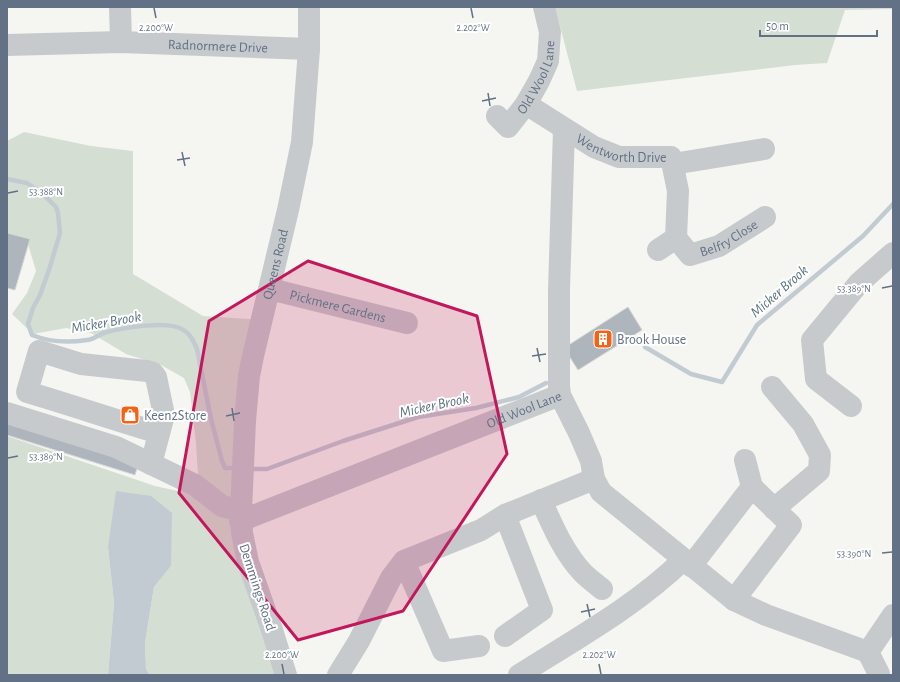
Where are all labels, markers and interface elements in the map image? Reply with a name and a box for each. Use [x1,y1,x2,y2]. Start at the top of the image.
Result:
scale bar [760,12,877,38]
text: 50 m [766,20,789,32]
text: 2.200°W [139,23,173,33]
text: 2.202°W [456,23,490,33]
street label: Radnormere Drive [168,38,268,55]
street label: Old Wool Lane [515,40,557,117]
street label: Wentworth Drive [573,132,667,165]
text: 53.388°N [29,187,63,197]
street label: Belfry Close [698,218,760,260]
street label: Queens Road [261,228,291,301]
water label: Micker Brook [748,262,811,320]
text: 53.389°N [837,284,871,294]
street label: Pickmere Gardens [288,288,387,326]
water label: Micker Brook [70,309,142,336]
building icon: Brook House [592,328,614,350]
place label: Brook House [617,333,686,347]
street label: Old Wool Lane [485,389,564,431]
water label: Micker Brook [398,391,470,420]
shop icon: Keen2Store [119,404,141,426]
place label: Keen2Store [144,409,206,423]
text: 53.389°N [29,452,63,462]
street label: Demmings Road [236,542,278,633]
text: 53.390°N [837,549,871,559]
text: 2.200°W [265,650,299,660]
text: 2.202°W [582,650,616,660]

